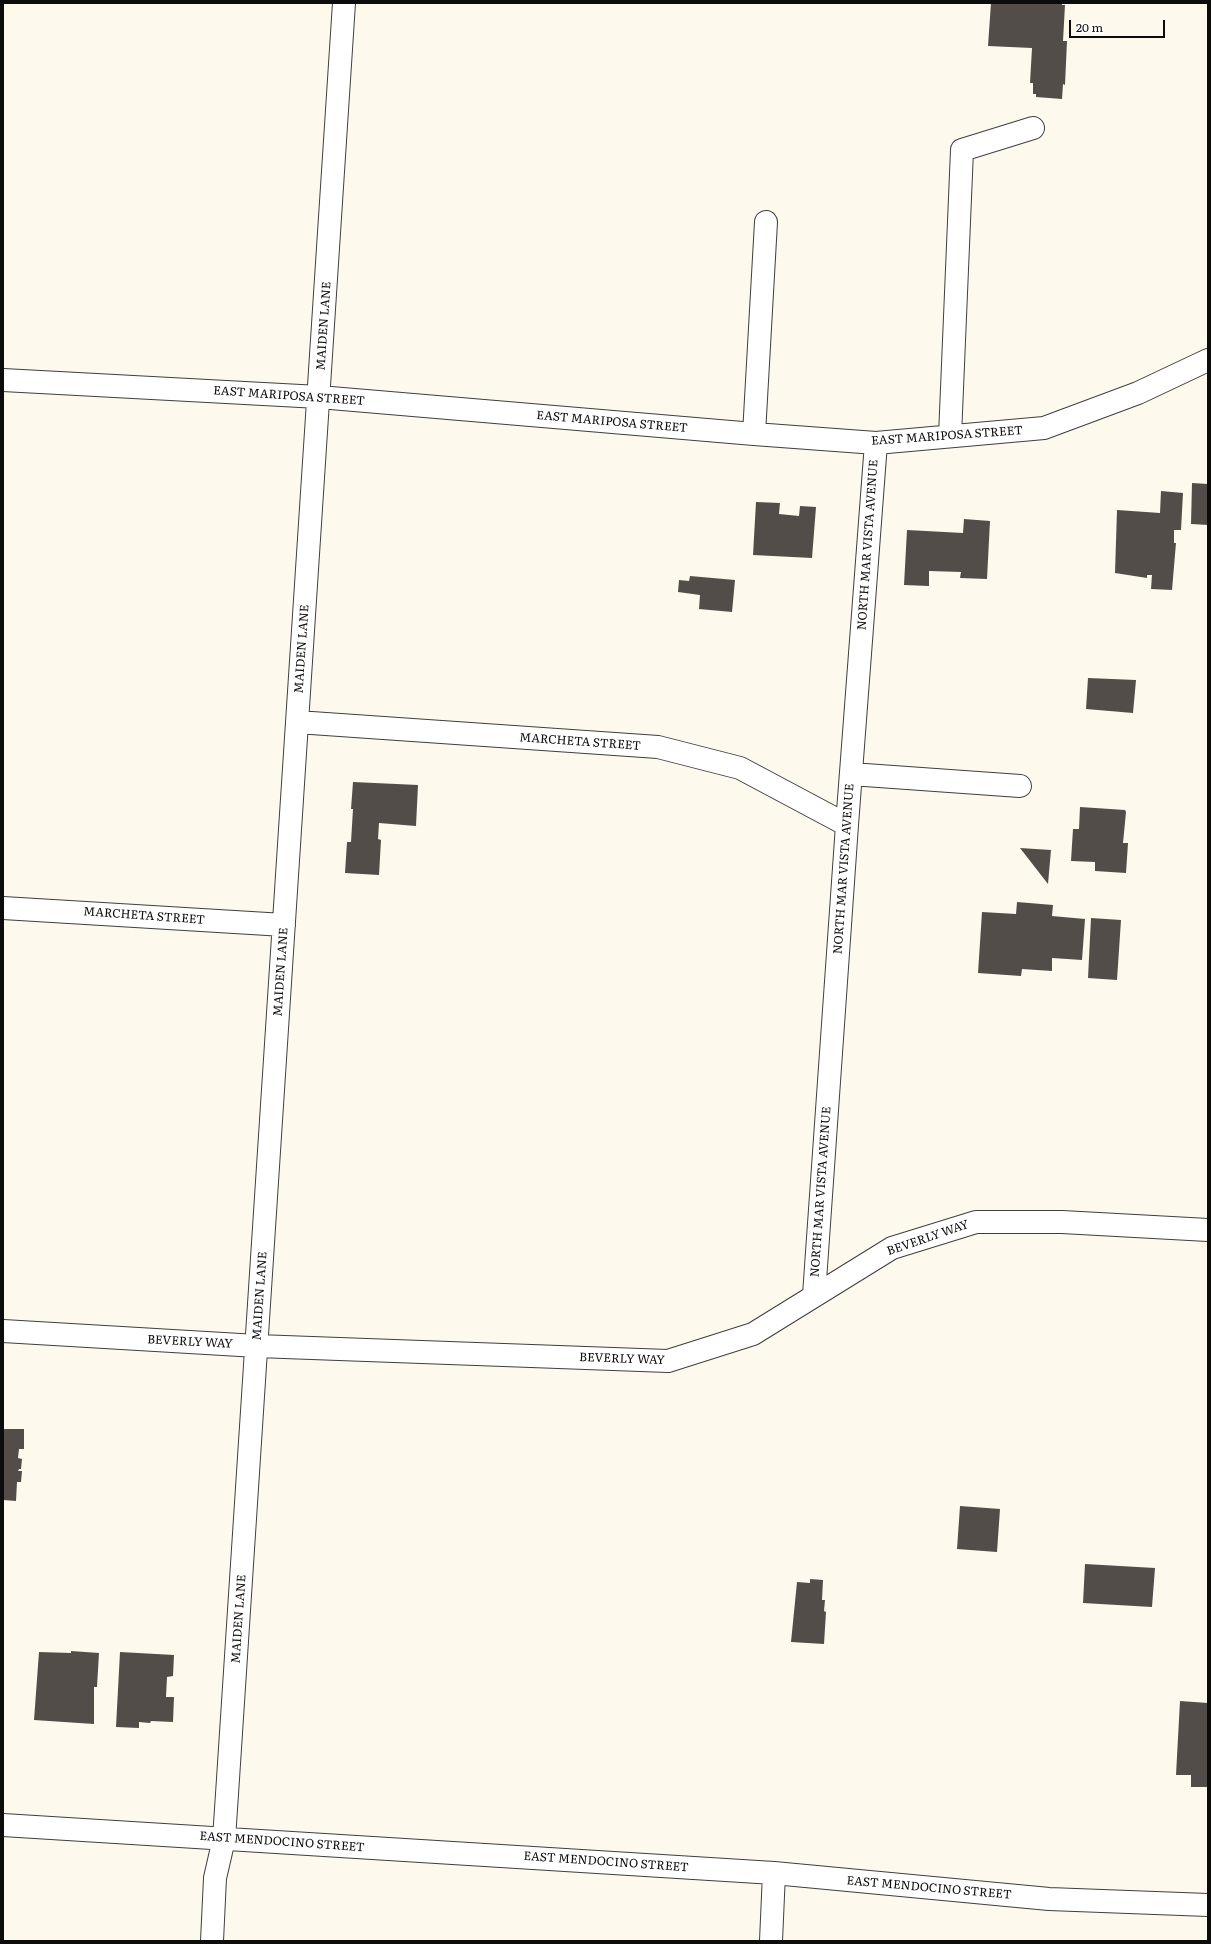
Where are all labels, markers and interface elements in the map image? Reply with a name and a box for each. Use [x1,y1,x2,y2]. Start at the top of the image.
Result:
scale bar [1071,12,1167,38]
text: 20 m [1076,18,1103,36]
street label: MAIDEN LANE [314,281,334,371]
street label: EAST MARIPOSA STREET [213,384,365,408]
street label: EAST MARIPOSA STREET [536,408,688,436]
street label: EAST MARIPOSA STREET [871,424,1023,448]
street label: NORTH MAR VISTA AVENUE [855,459,881,631]
street label: MAIDEN LANE [292,604,312,694]
street label: MARCHETA STREET [519,731,641,753]
street label: NORTH MAR VISTA AVENUE [831,783,857,955]
street label: MARCHETA STREET [83,905,205,927]
street label: MAIDEN LANE [271,927,291,1017]
street label: NORTH MAR VISTA AVENUE [808,1106,834,1278]
street label: BEVERLY WAY [885,1217,971,1259]
street label: MAIDEN LANE [250,1251,270,1341]
street label: BEVERLY WAY [147,1333,233,1351]
street label: BEVERLY WAY [579,1350,665,1368]
street label: MAIDEN LANE [229,1574,249,1664]
street label: EAST MENDOCINO STREET [199,1829,365,1855]
street label: EAST MENDOCINO STREET [523,1849,689,1875]
street label: EAST MENDOCINO STREET [846,1874,1012,1902]

